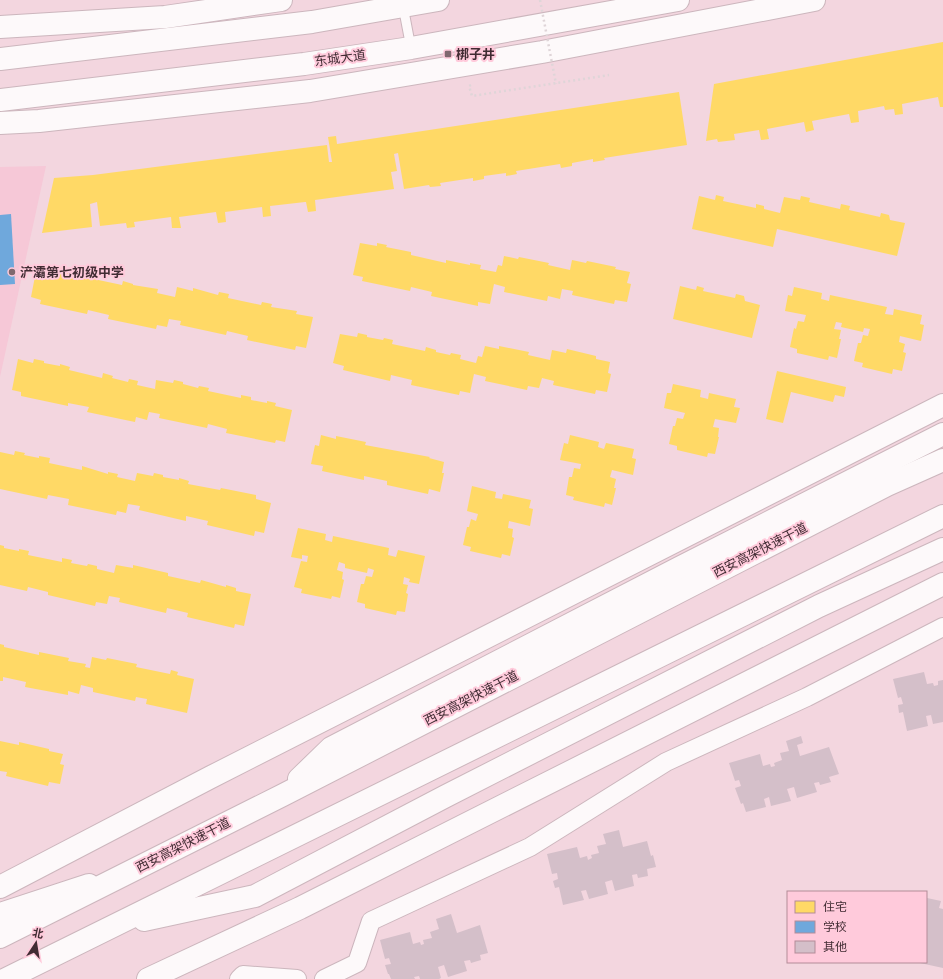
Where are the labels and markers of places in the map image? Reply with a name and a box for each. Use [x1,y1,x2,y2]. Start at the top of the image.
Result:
place label: 梆子井 [456,47,495,62]
marker: 梆子井 [443,49,453,59]
place label: 浐灞第七初级中学 [20,265,124,280]
marker: 浐灞第七初级中学 [7,267,17,277]

